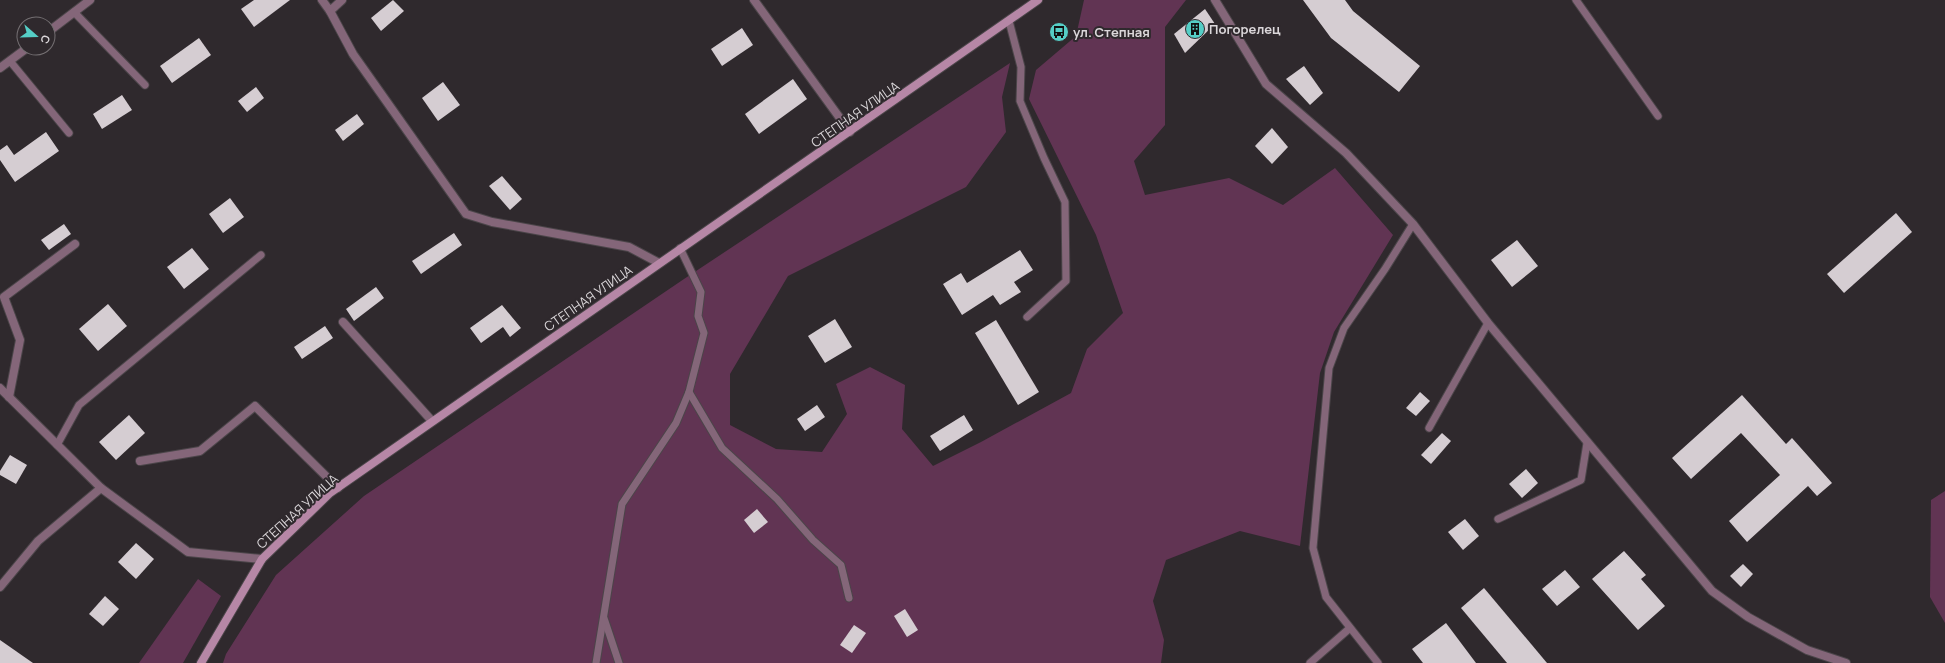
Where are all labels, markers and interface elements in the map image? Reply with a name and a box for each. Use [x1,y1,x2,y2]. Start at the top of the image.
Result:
north arrow [16,16,56,56]
building icon: Погорелец [1184,18,1206,40]
place label: Погорелец [1209,20,1281,38]
bus stop icon: ул. Степная [1048,21,1070,43]
place label: ул. Степная [1073,23,1150,41]
text: С [37,33,54,46]
street label: СТЕПНАЯ УЛИЦА [807,77,903,151]
street label: СТЕПНАЯ УЛИЦА [540,261,636,335]
street label: СТЕПНАЯ УЛИЦА [252,469,342,553]

